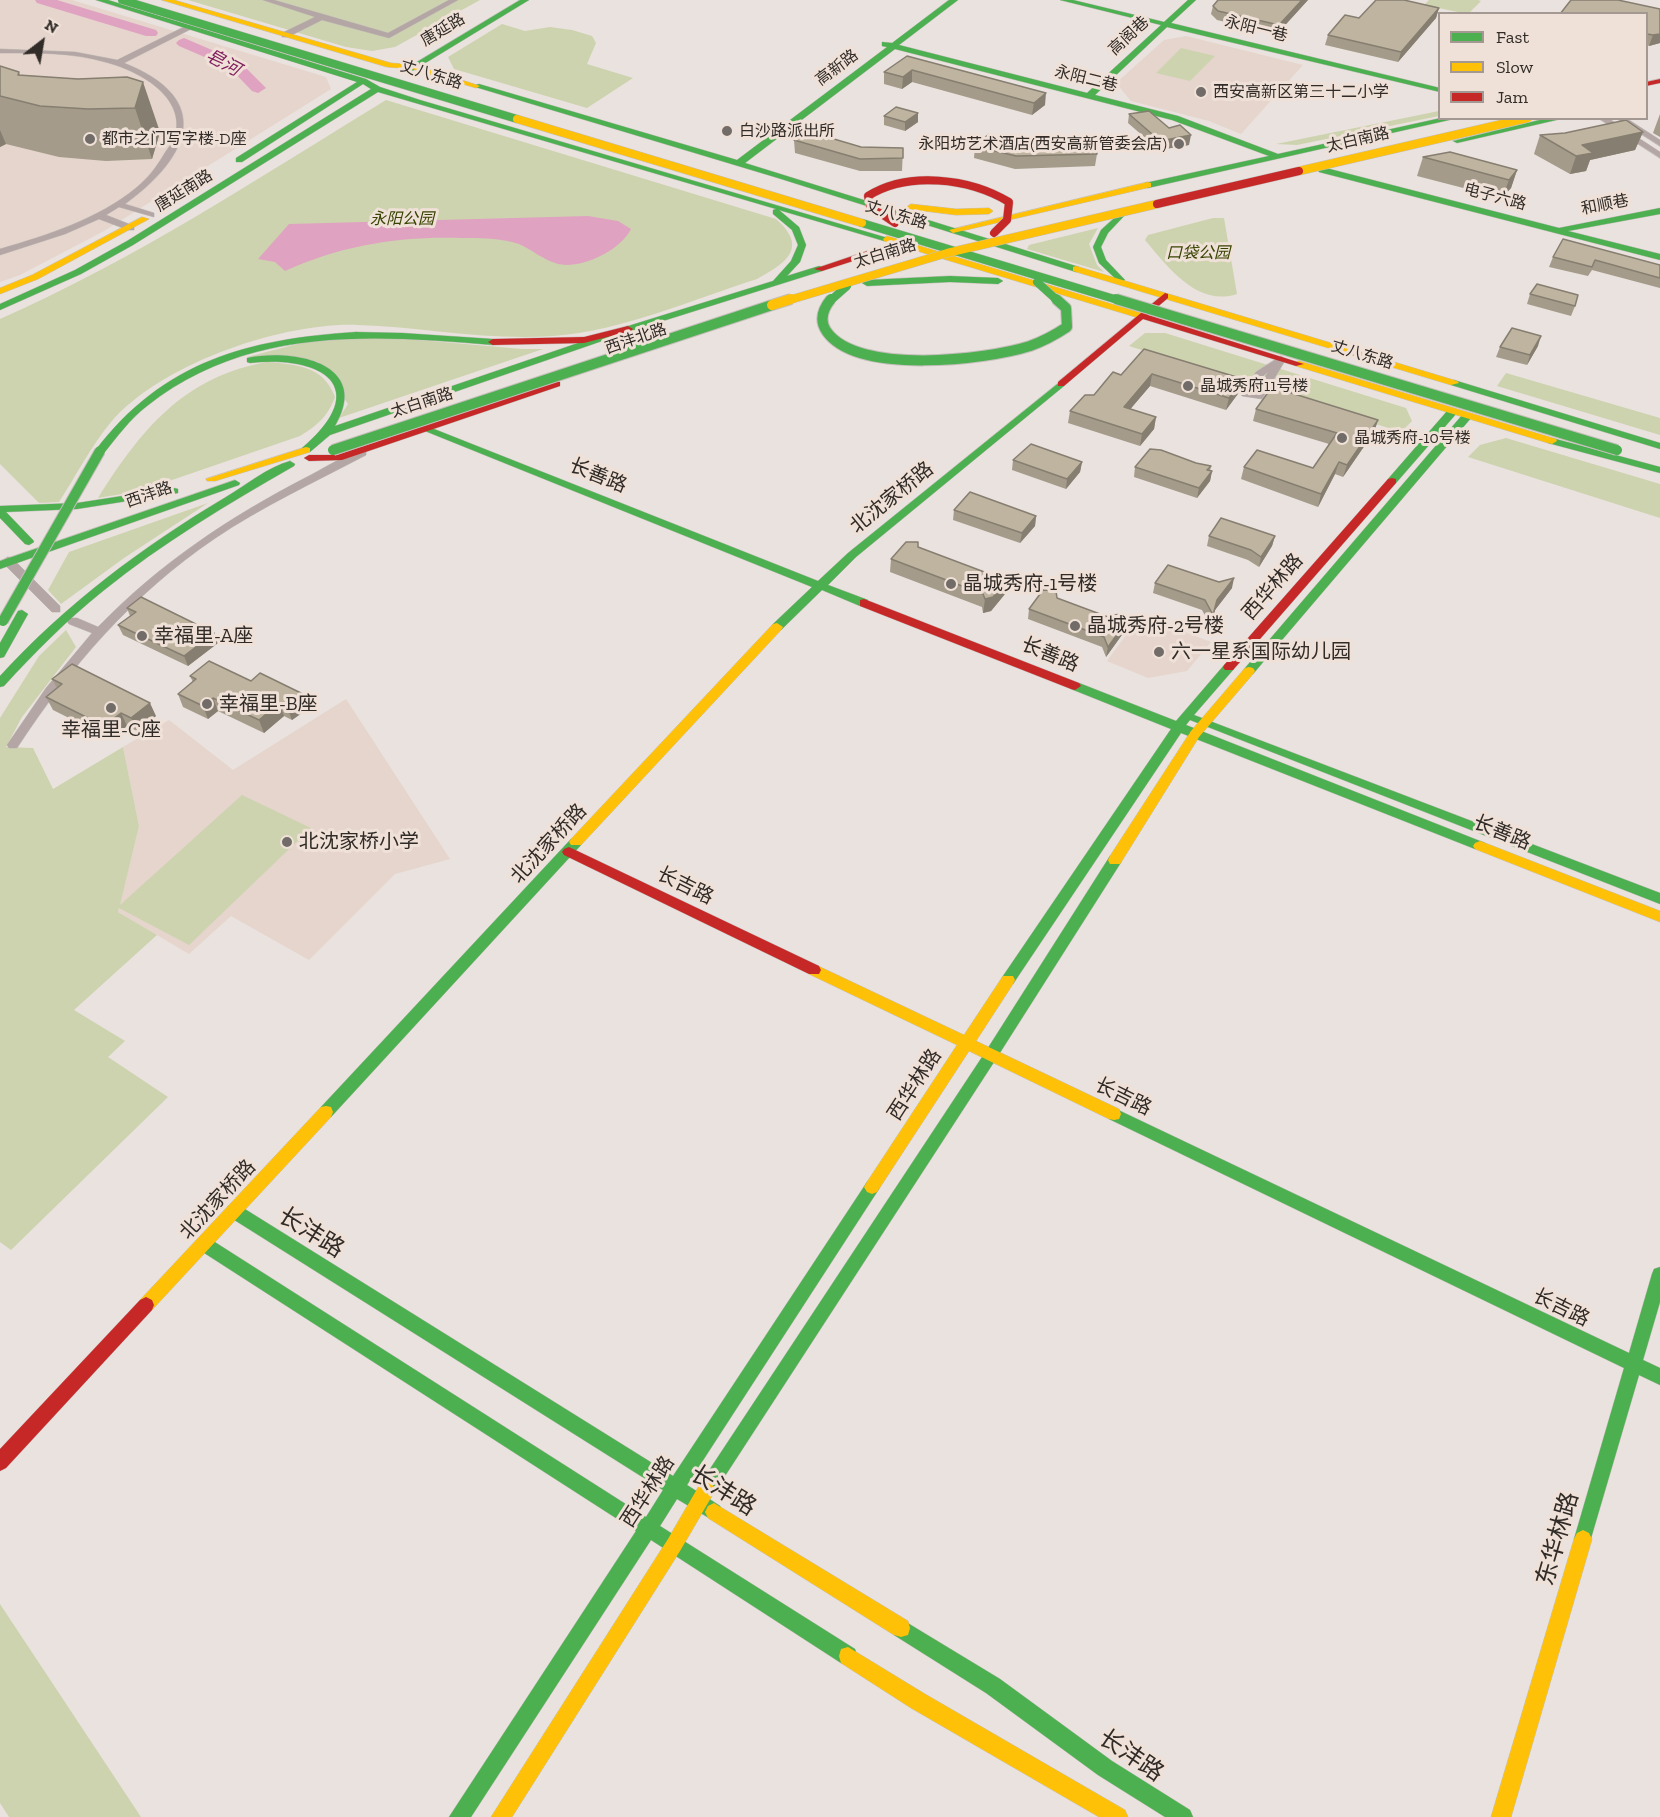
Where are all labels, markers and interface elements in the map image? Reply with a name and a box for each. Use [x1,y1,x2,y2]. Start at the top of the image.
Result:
street label: 唐延路 [417,9,469,51]
north arrow [12,12,72,72]
street label: 永阳一巷 [1223,12,1289,46]
legend [1438,12,1648,120]
street label: 高阁巷 [1105,13,1153,59]
text: N [41,15,62,37]
text: Fast [1496,26,1529,48]
water label: 皂河 [202,45,244,81]
street label: 高新路 [812,46,862,90]
street label: 丈八东路 [398,56,464,94]
text: Slow [1496,56,1533,78]
street label: 永阳二巷 [1053,62,1119,96]
place label: 西安高新区第三十二小学 [1213,82,1389,102]
marker: 西安高新区第三十二小学 [1194,85,1208,99]
text: Jam [1496,86,1528,108]
place label: 白沙路派出所 [739,121,835,141]
street label: 太白南路 [1325,123,1391,157]
marker: 白沙路派出所 [720,124,734,138]
place label: 都市之门写字楼-D座 [102,129,246,149]
marker: 都市之门写字楼-D座 [83,132,97,146]
place label: 永阳坊艺术酒店(西安高新管委会店) [918,134,1167,154]
marker: 永阳坊艺术酒店(西安高新管委会店) [1172,137,1186,151]
street label: 唐延南路 [152,166,216,216]
street label: 电子六路 [1462,179,1528,215]
street label: 和顺巷 [1580,191,1630,219]
street label: 丈八东路 [863,196,929,234]
park label: 永阳公园 [370,209,434,229]
street label: 太白南路 [852,235,918,273]
park label: 口袋公园 [1166,243,1230,263]
street label: 西沣北路 [603,320,669,358]
street label: 丈八东路 [1329,336,1395,374]
place label: 晶城秀府11号楼 [1200,376,1308,396]
marker: 晶城秀府11号楼 [1181,379,1195,393]
street label: 太白南路 [389,384,455,422]
place label: 晶城秀府-10号楼 [1354,428,1471,448]
marker: 晶城秀府-10号楼 [1335,431,1349,445]
street label: 长善路 [566,454,630,498]
street label: 北沈家桥路 [846,457,938,539]
street label: 西沣路 [123,478,175,512]
street label: 西华林路 [1238,549,1308,625]
place label: 晶城秀府-1号楼 [963,572,1097,596]
marker: 晶城秀府-1号楼 [944,577,958,591]
place label: 晶城秀府-2号楼 [1087,614,1224,638]
marker: 晶城秀府-2号楼 [1068,619,1082,633]
place label: 幸福里-A座 [154,624,253,648]
marker: 幸福里-A座 [135,629,149,643]
street label: 长善路 [1018,633,1082,677]
place label: 六一星系国际幼儿园 [1171,640,1351,664]
marker: 六一星系国际幼儿园 [1152,645,1166,659]
place label: 幸福里-B座 [219,692,318,716]
marker: 幸福里-B座 [200,697,214,711]
marker: 幸福里-C座 [104,701,118,715]
place label: 幸福里-C座 [61,718,161,742]
street label: 北沈家桥路 [506,799,592,889]
street label: 长善路 [1470,811,1534,855]
place label: 北沈家桥小学 [299,830,419,854]
marker: 北沈家桥小学 [280,835,294,849]
street label: 长吉路 [653,862,717,910]
street label: 西华林路 [883,1045,947,1125]
street label: 长吉路 [1091,1073,1155,1121]
street label: 北沈家桥路 [175,1155,261,1245]
street label: 长沣路 [273,1202,349,1264]
street label: 长吉路 [1529,1284,1593,1332]
street label: 西华林路 [616,1452,680,1532]
street label: 长沣路 [685,1460,761,1522]
street label: 东华林路 [1531,1489,1585,1589]
street label: 长沣路 [1093,1724,1169,1788]

